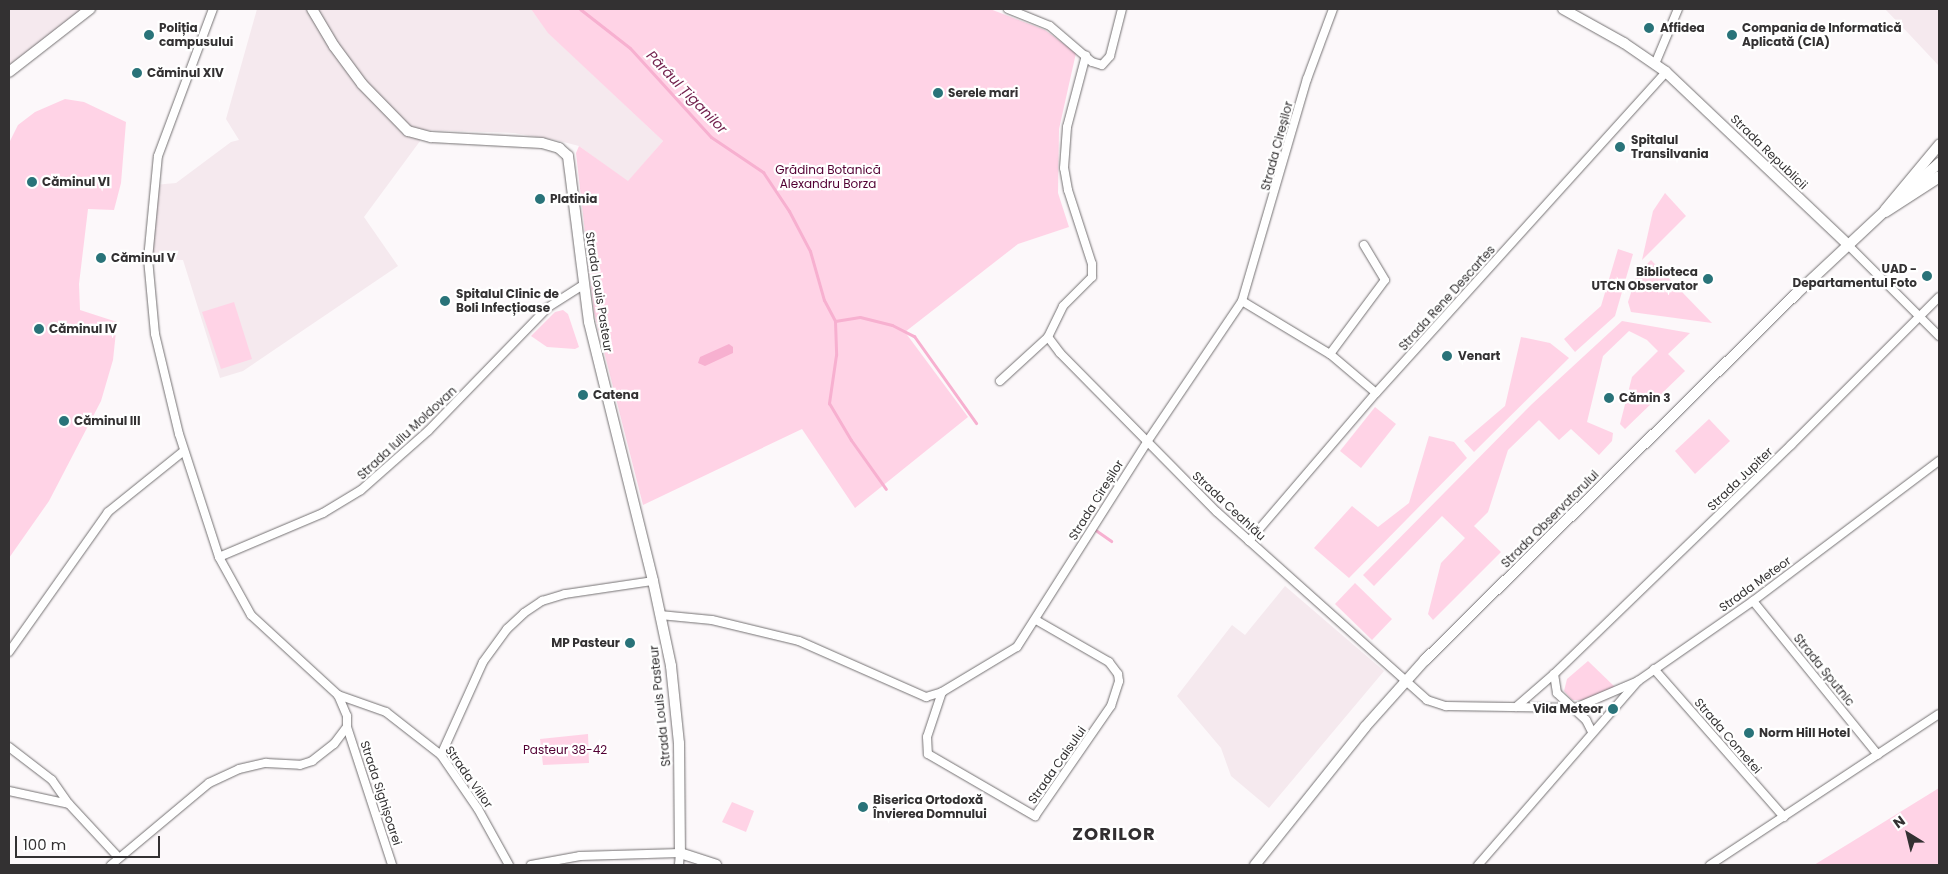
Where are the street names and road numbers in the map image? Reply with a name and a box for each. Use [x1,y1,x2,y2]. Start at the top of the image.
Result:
street label: Strada Cireșilor [1258,100,1296,192]
street label: Strada Republicii [1728,112,1810,192]
street label: Strada Louis Pasteur [582,231,616,353]
street label: Strada Rene Descartes [1396,242,1498,354]
street label: Strada Iuliu Moldovan [355,383,459,483]
street label: Strada Jupiter [1704,444,1776,514]
street label: Strada Cireșilor [1066,457,1126,543]
street label: Strada Observatorului [1498,467,1602,571]
street label: Strada Ceahlău [1189,468,1269,544]
street label: Strada Meteor [1716,553,1794,615]
street label: Strada Sputnic [1791,631,1857,709]
street label: Strada Louis Pasteur [646,645,674,767]
street label: Strada Cometei [1691,695,1765,777]
street label: Strada Caisului [1025,723,1089,807]
street label: Strada Sighișoarei [357,739,405,847]
street label: Strada Viilor [442,743,496,811]

